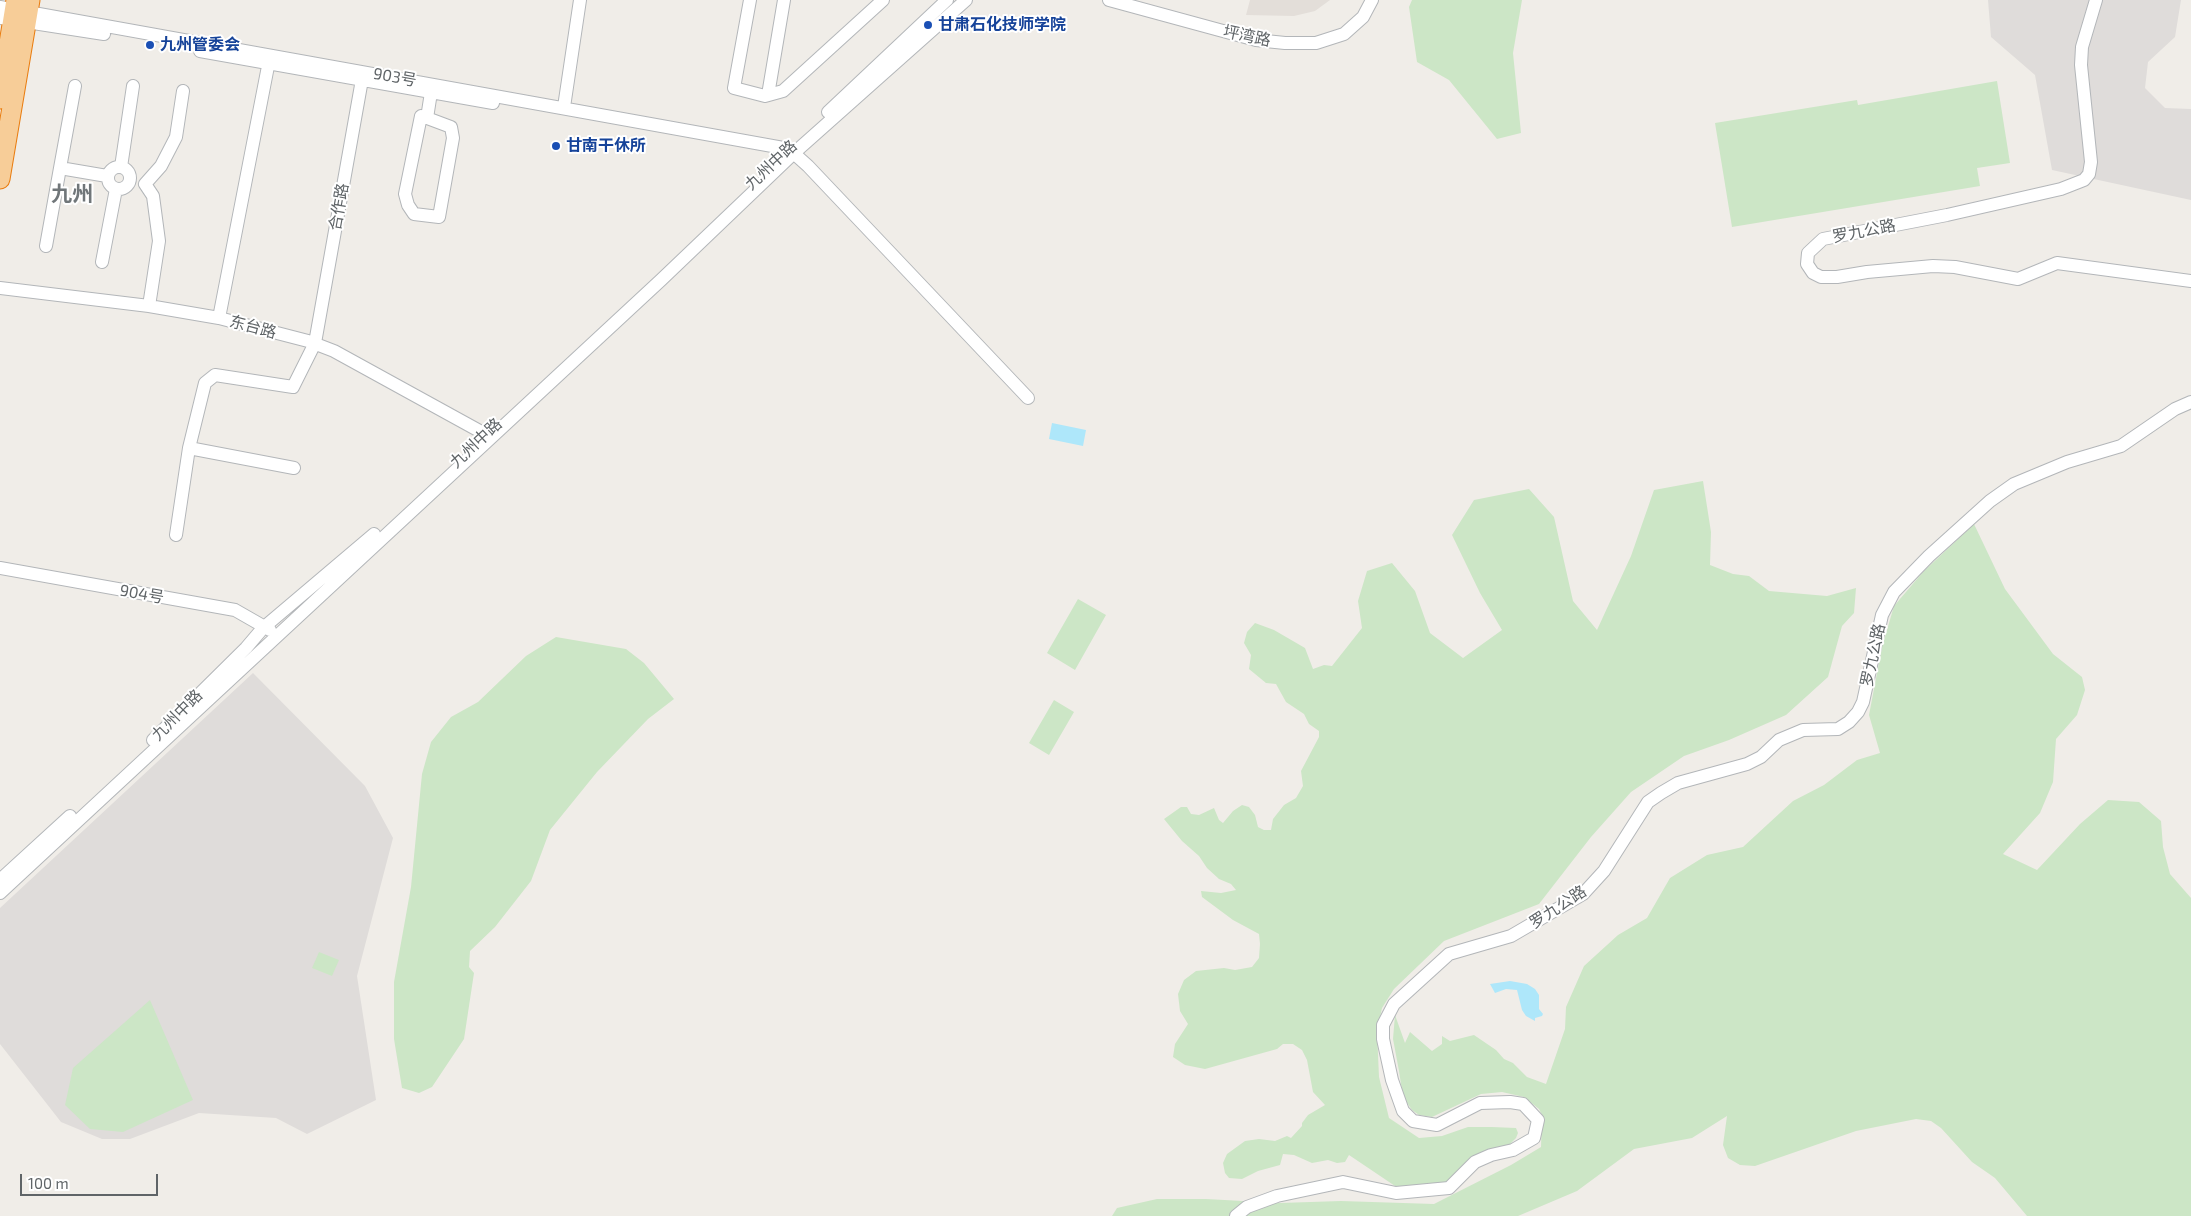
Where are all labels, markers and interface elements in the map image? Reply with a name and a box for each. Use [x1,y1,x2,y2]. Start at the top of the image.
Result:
place label: 甘肃石化技师学院 [938,15,1066,35]
marker: 甘肃石化技师学院 [922,19,934,31]
street label: 坪湾路 [1222,22,1272,50]
place label: 九州管委会 [160,35,240,55]
marker: 九州管委会 [144,39,156,51]
street label: 903号 [372,64,418,90]
place label: 甘南干休所 [566,136,646,156]
street label: 九州中路 [741,136,801,194]
marker: 甘南干休所 [550,140,562,152]
district label: 九州 [51,181,93,207]
street label: 合作路 [325,182,353,232]
street label: 罗九公路 [1831,215,1897,247]
street label: 东台路 [227,312,279,342]
street label: 九州中路 [446,414,506,472]
street label: 904号 [118,581,166,607]
street label: 罗九公路 [1857,622,1889,688]
street label: 九州中路 [148,686,206,744]
street label: 罗九公路 [1526,882,1590,932]
scale bar [22,1164,160,1196]
text: 100 m [28,1174,69,1192]

